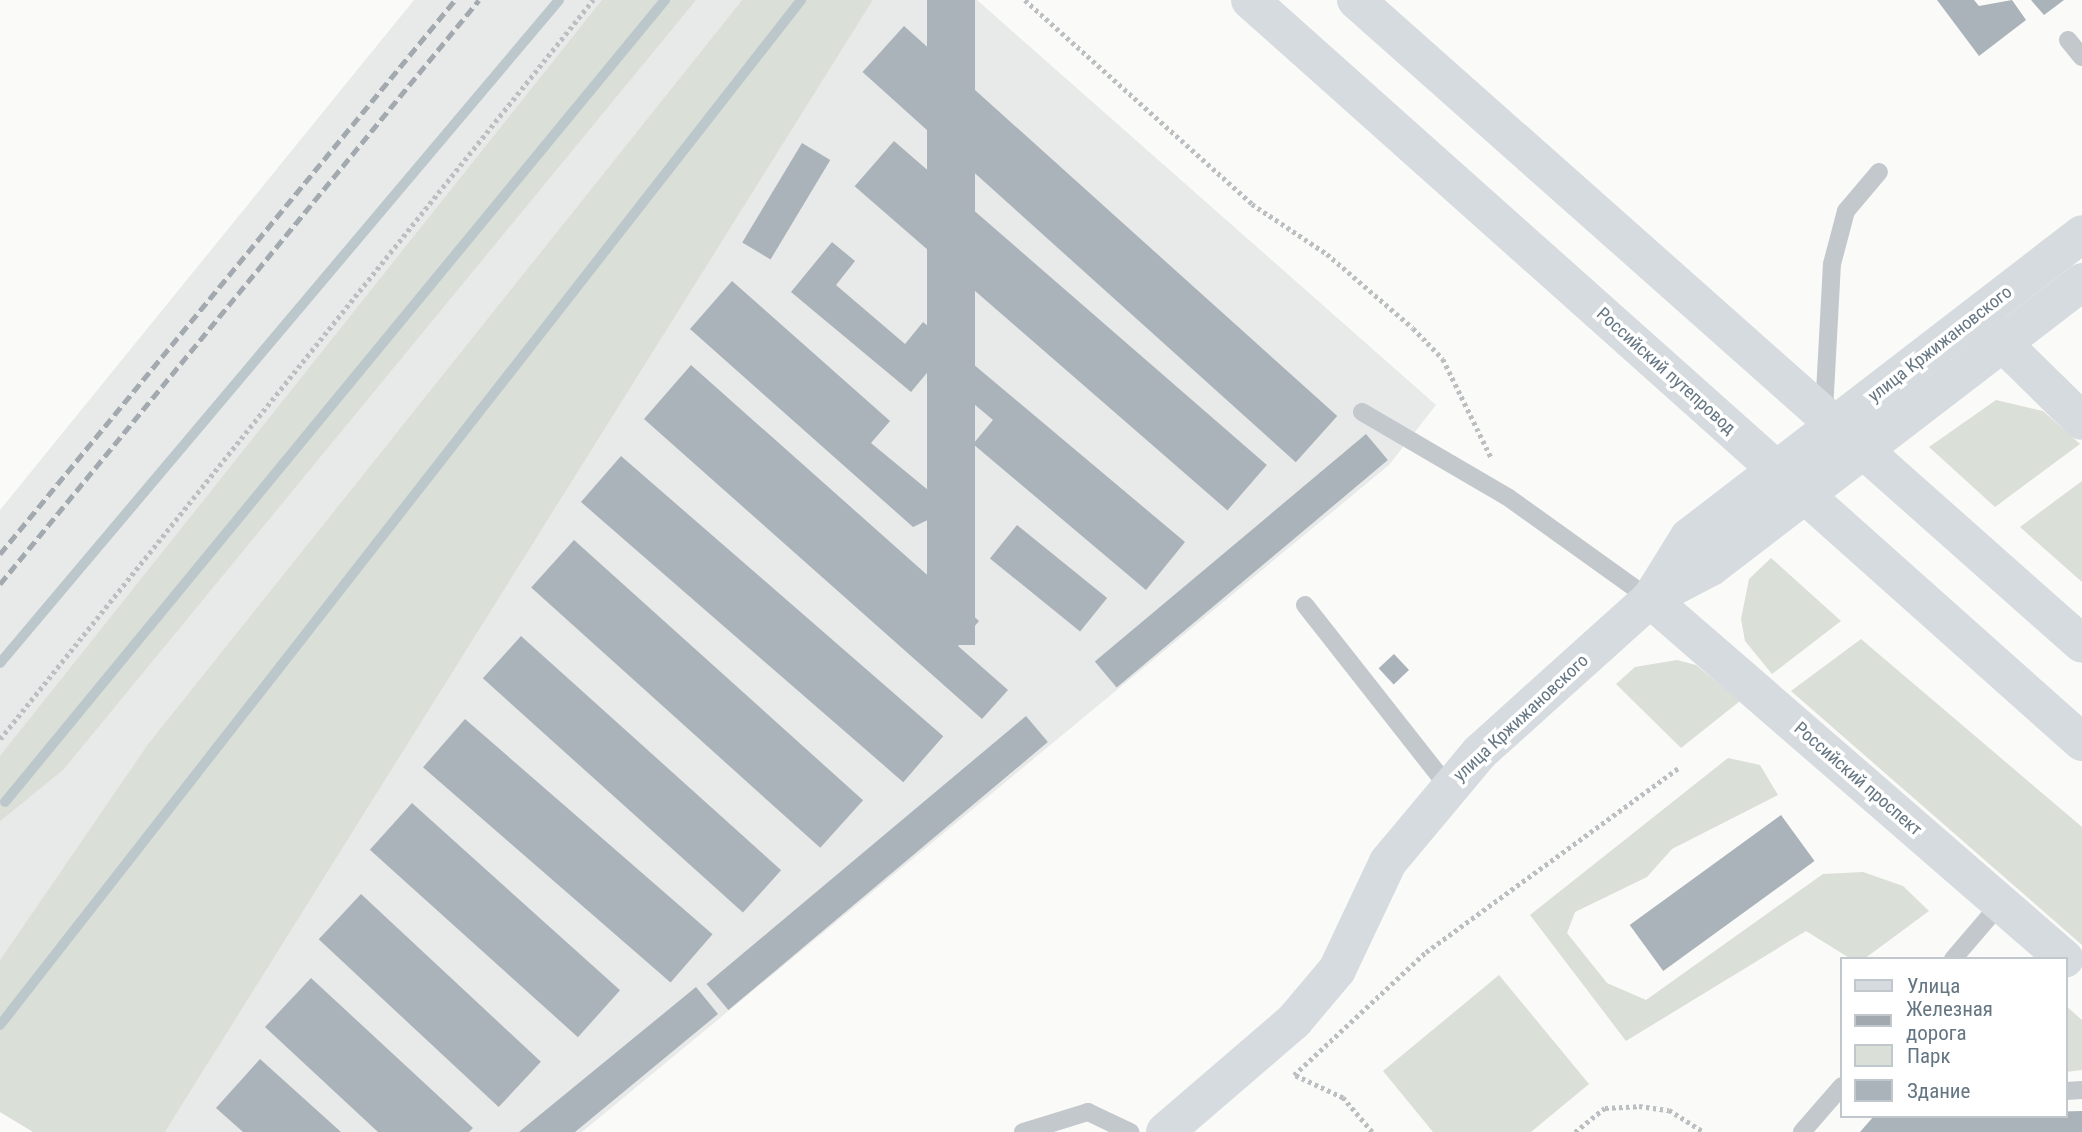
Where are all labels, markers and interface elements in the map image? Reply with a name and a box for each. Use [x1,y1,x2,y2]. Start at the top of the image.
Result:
street label: улица Кржижановского [1864,281,2016,407]
street label: Российский путепровод [1592,303,1740,439]
street label: улица Кржижановского [1449,650,1593,786]
street label: Российский проспект [1790,718,1926,840]
legend [1840,957,2068,1118]
text: Улица [1907,974,1960,998]
text: Железная дорога [1906,997,1993,1045]
text: Парк [1907,1044,1951,1068]
text: Здание [1907,1079,1970,1103]

